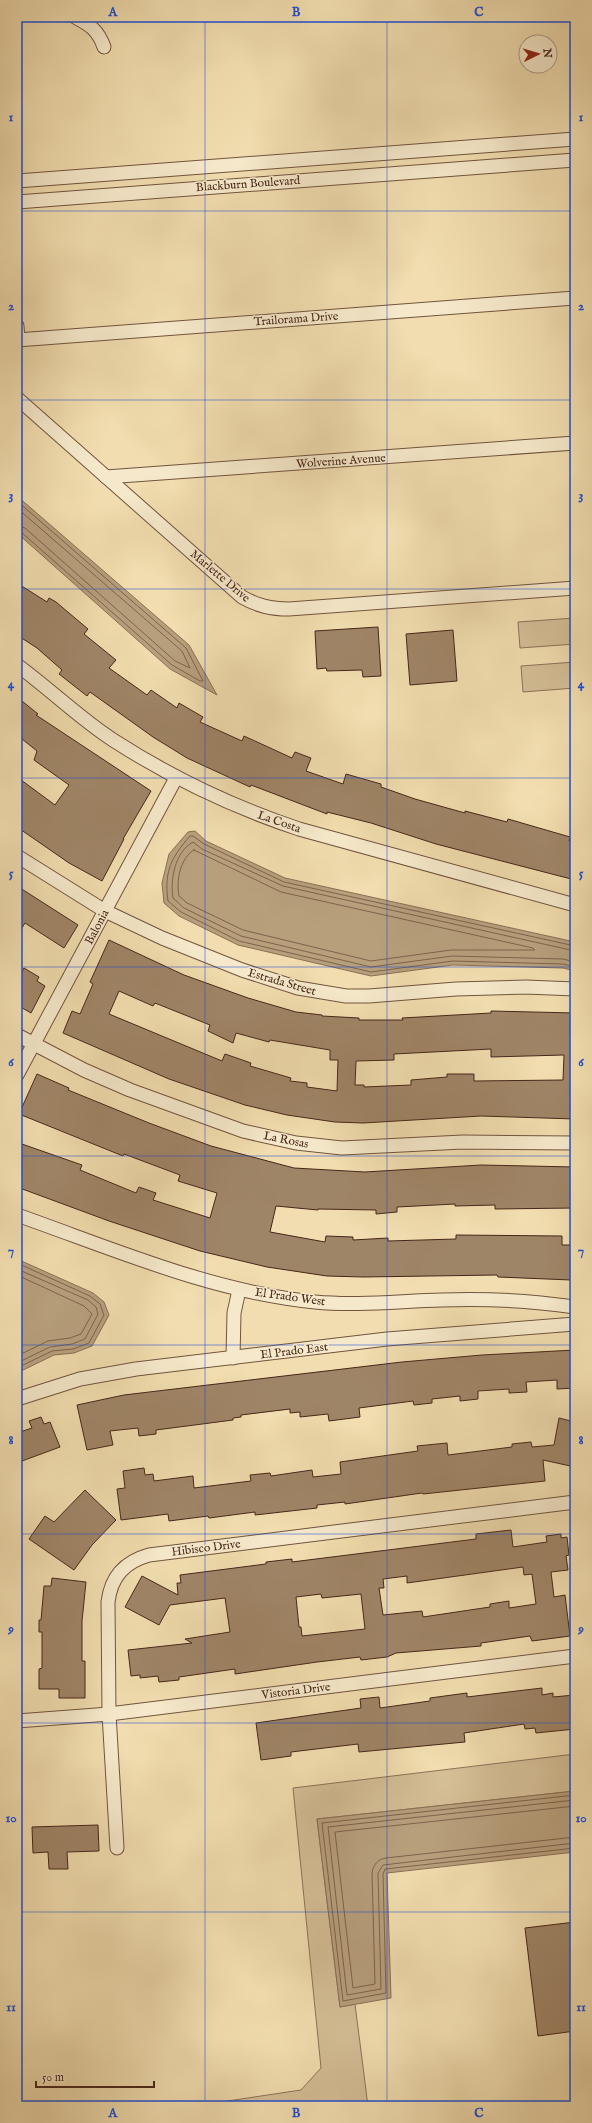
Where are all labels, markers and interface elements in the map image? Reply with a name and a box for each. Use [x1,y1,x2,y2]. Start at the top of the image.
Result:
text: A [108,4,119,21]
text: B [292,4,301,21]
text: C [474,4,484,21]
north arrow [518,34,558,74]
text: N [539,47,554,59]
text: 1 [9,109,14,126]
text: 1 [579,109,584,126]
street label: Blackburn Boulevard [195,173,301,195]
text: 2 [8,298,14,315]
text: 2 [578,298,584,315]
street label: Trailorama Drive [253,309,339,329]
street label: Wolverine Avenue [296,450,387,472]
text: 3 [9,487,14,504]
text: 3 [579,487,584,504]
street label: Marlette Drive [187,546,254,606]
text: 4 [8,676,15,693]
text: 4 [578,676,585,693]
street label: La Costa [255,808,303,837]
text: 5 [9,865,14,882]
text: 5 [579,865,584,882]
street label: Balonia [82,906,113,947]
street label: Estrada Street [246,965,318,999]
text: 6 [8,1054,14,1071]
text: 6 [578,1054,584,1071]
street label: La Rosas [262,1128,310,1152]
text: 7 [8,1243,14,1260]
text: 7 [578,1243,584,1260]
street label: El Prado West [254,1285,326,1309]
street label: El Prado East [259,1339,329,1363]
text: 8 [8,1432,14,1449]
text: 8 [578,1432,584,1449]
street label: Hibisco Drive [171,1536,242,1560]
text: 9 [7,1621,14,1638]
text: 9 [577,1621,584,1638]
street label: Vistoria Drive [260,1679,332,1703]
text: 10 [5,1810,17,1827]
text: 10 [575,1810,587,1827]
text: 11 [6,1999,16,2016]
text: 11 [576,1999,586,2016]
scale bar [36,2063,154,2089]
text: 50 m [42,2070,64,2085]
text: A [108,2105,119,2122]
text: B [292,2105,301,2122]
text: C [474,2105,484,2122]

